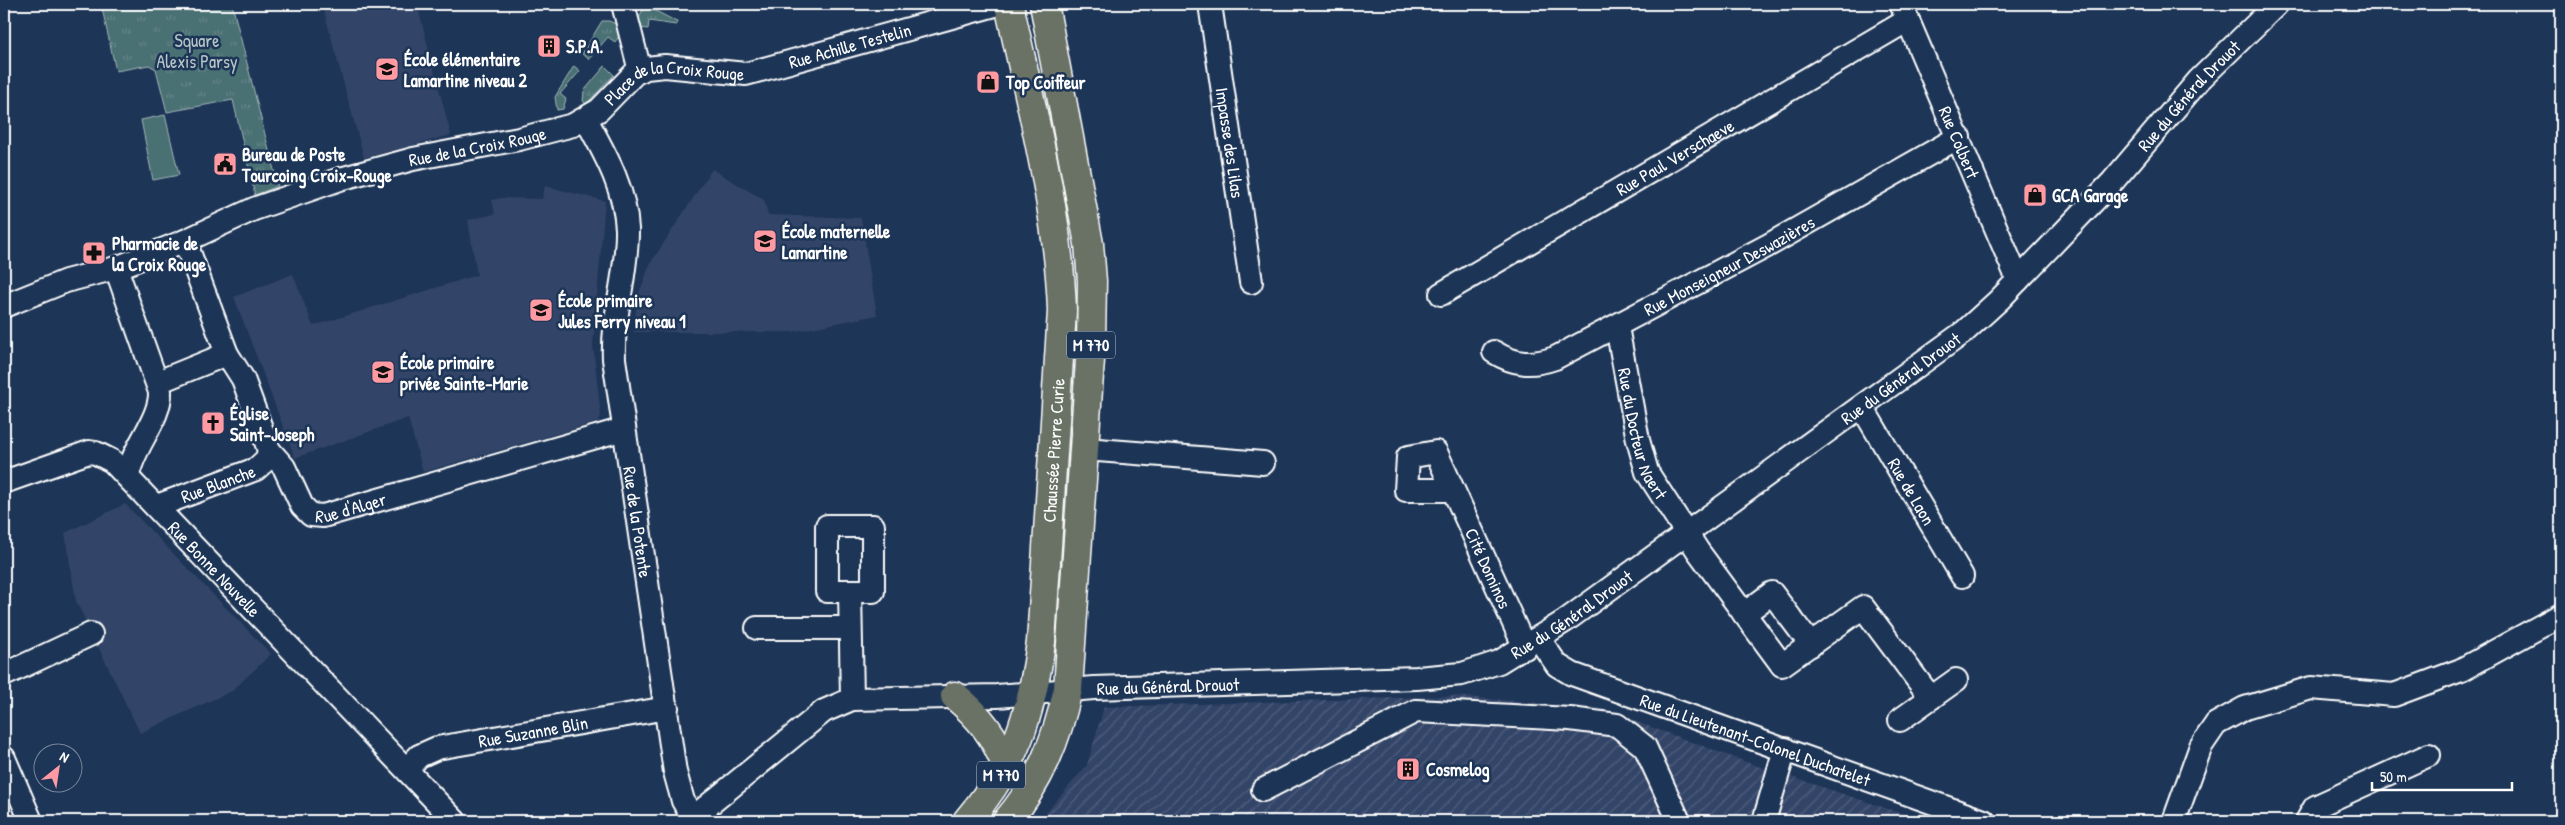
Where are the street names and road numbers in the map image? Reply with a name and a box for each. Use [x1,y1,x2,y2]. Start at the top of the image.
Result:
street label: Rue Achille Testelin [786,16,914,74]
street label: Rue du Général Drouot [2131,34,2246,156]
street label: Place de la Croix Rouge [598,53,746,111]
street label: Impasse des Lilas [1210,86,1251,199]
street label: Rue Colbert [1933,102,1986,183]
street label: Rue Paul Verschaeve [1611,112,1738,201]
street label: Rue de la Croix Rouge [407,120,549,172]
street label: Rue Monseigneur Deswazières [1639,209,1819,321]
street label: Rue du Général Drouot [1835,326,1966,430]
road number: M 770 [1067,332,1115,358]
street label: Rue du Docteur Naert [1612,366,1674,505]
street label: Chaussée Pierre Curie [1036,378,1070,523]
street label: Rue de Laon [1882,453,1942,530]
street label: Rue Blanche [177,458,259,509]
street label: Rue de la Potente [618,465,659,579]
street label: Rue d'Alger [315,486,389,529]
street label: Rue Bonne Nouvelle [163,515,267,622]
street label: Cité Dominos [1460,524,1518,612]
street label: Rue du Général Drouot [1506,563,1638,664]
street label: Rue du Général Drouot [1096,671,1240,700]
street label: Rue du Lieutenant-Colonel Duchatelet [1637,687,1875,792]
street label: Rue Suzanne Blin [477,709,590,753]
road number: M 770 [977,762,1025,788]

